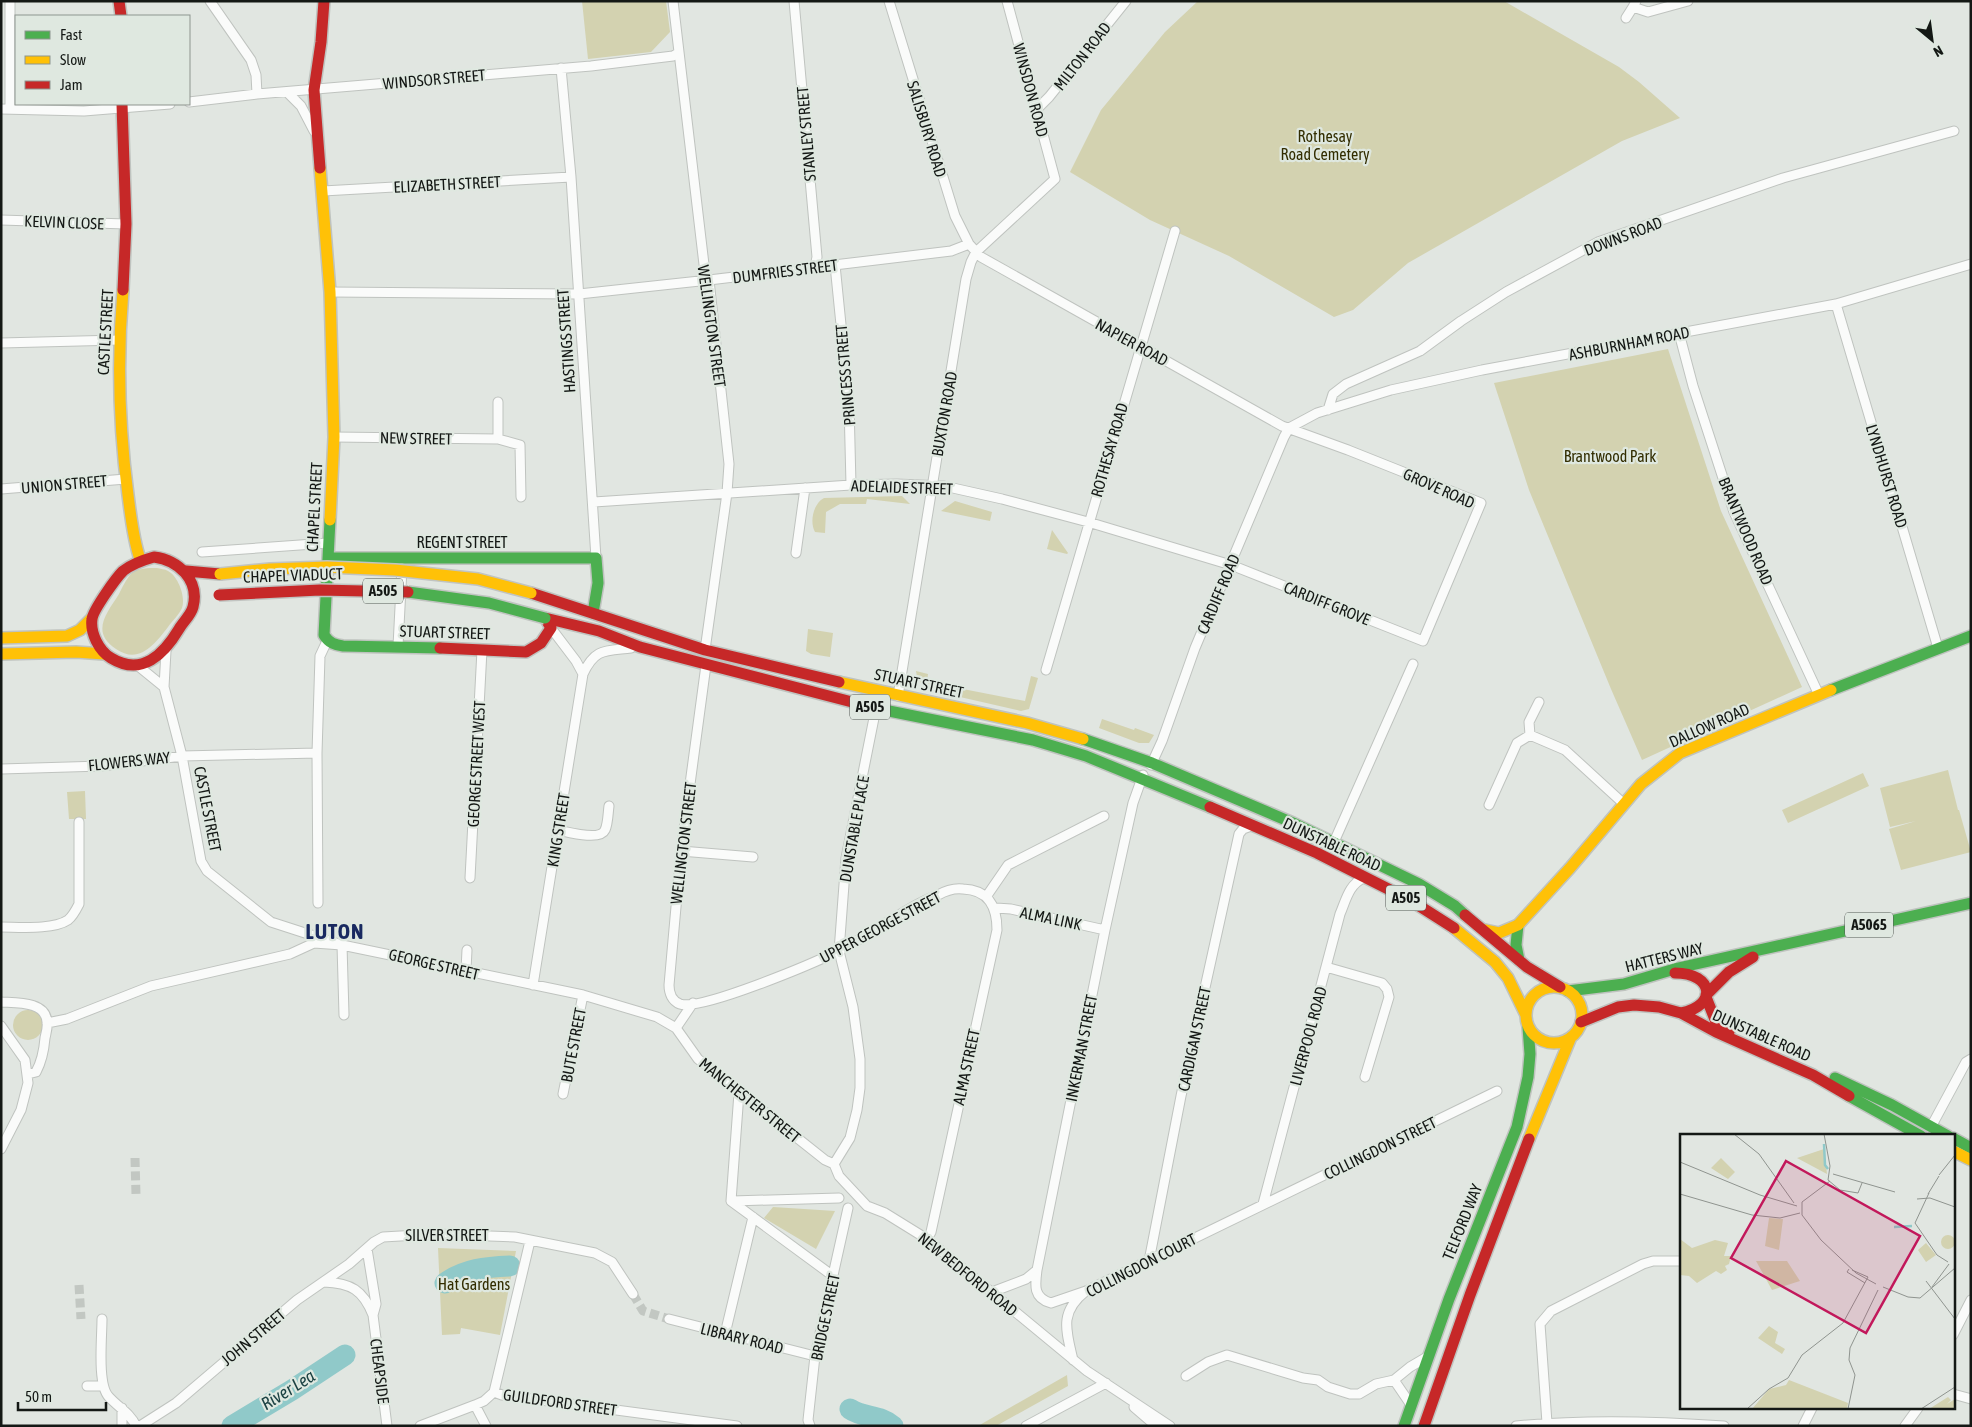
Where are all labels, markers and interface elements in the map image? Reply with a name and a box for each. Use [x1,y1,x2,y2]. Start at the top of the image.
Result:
legend [15,15,190,105]
north arrow [1907,15,1957,65]
street label: MILTON ROAD [1050,18,1114,94]
text: Fast [60,26,82,43]
street label: WINSDON ROAD [1010,41,1052,139]
text: N [1931,42,1946,60]
text: Slow [60,51,86,68]
street label: WINDSOR STREET [382,66,486,92]
text: Jam [60,76,83,93]
street label: SALISBURY ROAD [904,79,950,179]
street label: STANLEY STREET [793,86,819,182]
park label: Rothesay Road Cemetery [1280,127,1370,164]
street label: ELIZABETH STREET [393,172,501,196]
street label: KELVIN CLOSE [24,212,104,232]
street label: DOWNS ROAD [1581,213,1665,259]
street label: DUMFRIES STREET [731,256,839,286]
street label: WELLINGTON STREET [695,264,729,388]
street label: CASTLE STREET [94,288,116,376]
street label: HASTINGS STREET [553,288,579,394]
street label: NAPIER ROAD [1093,315,1171,369]
street label: ASHBURNHAM ROAD [1567,322,1691,364]
street label: PRINCESS STREET [832,324,858,426]
street label: BUXTON ROAD [928,370,960,458]
street label: ROTHESAY ROAD [1087,401,1131,499]
street label: LYNDHURST ROAD [1863,422,1911,530]
street label: NEW STREET [380,428,452,448]
park label: Brantwood Park [1564,447,1656,465]
street label: CHAPEL STREET [303,462,325,552]
street label: GROVE ROAD [1400,464,1478,512]
street label: UNION STREET [20,471,108,497]
street label: BRANTWOOD ROAD [1715,474,1777,588]
street label: ADELAIDE STREET [851,476,953,498]
street label: REGENT STREET [416,533,508,551]
street label: CARDIFF ROAD [1193,551,1243,637]
street label: CHAPEL VIADUCT [243,564,343,586]
road number: A505 [363,578,403,604]
street label: CARDIFF GROVE [1281,578,1373,629]
street label: STUART STREET [399,621,491,643]
street label: STUART STREET [873,665,965,701]
road number: A505 [850,694,890,720]
street label: DALLOW ROAD [1666,699,1752,751]
street label: GEORGE STREET WEST [464,700,488,828]
street label: FLOWERS WAY [87,748,172,774]
street label: CASTLE STREET [191,765,225,853]
street label: DUNSTABLE PLACE [836,774,872,883]
street label: WELLINGTON STREET [667,781,699,905]
street label: KING STREET [543,792,573,868]
street label: DUNSTABLE ROAD [1280,814,1384,874]
road number: A505 [1386,886,1426,910]
street label: UPPER GEORGE STREET [816,887,944,967]
street label: ALMA LINK [1019,903,1084,933]
road number: A5065 [1845,912,1893,938]
district label: LUTON [306,919,364,943]
street label: HATTERS WAY [1623,938,1706,975]
street label: GEORGE STREET [387,945,481,983]
street label: LIVERPOOL ROAD [1286,984,1330,1088]
street label: CARDIGAN STREET [1174,985,1214,1093]
street label: INKERMAN STREET [1062,993,1100,1103]
street label: DUNSTABLE ROAD [1710,1005,1814,1065]
street label: BUTE STREET [557,1006,589,1084]
street label: ALMA STREET [949,1027,983,1107]
street label: MANCHESTER STREET [696,1054,804,1146]
street label: COLLINGDON STREET [1321,1113,1439,1183]
inset map [1680,1134,1954,1410]
street label: TELFORD WAY [1439,1181,1486,1263]
street label: SILVER STREET [405,1226,489,1244]
street label: NEW BEDFORD ROAD [915,1229,1021,1320]
street label: COLLINGDON COURT [1083,1229,1199,1301]
street label: BRIDGE STREET [807,1272,843,1362]
park label: Hat Gardens [438,1275,511,1293]
street label: JOHN STREET [217,1305,289,1369]
street label: LIBRARY ROAD [699,1319,785,1357]
street label: CHEAPSIDE [367,1337,393,1405]
water label: River Lea [257,1365,319,1414]
scale bar [18,1380,105,1412]
street label: GUILDFORD STREET [502,1385,618,1419]
text: 50 m [25,1388,52,1405]

